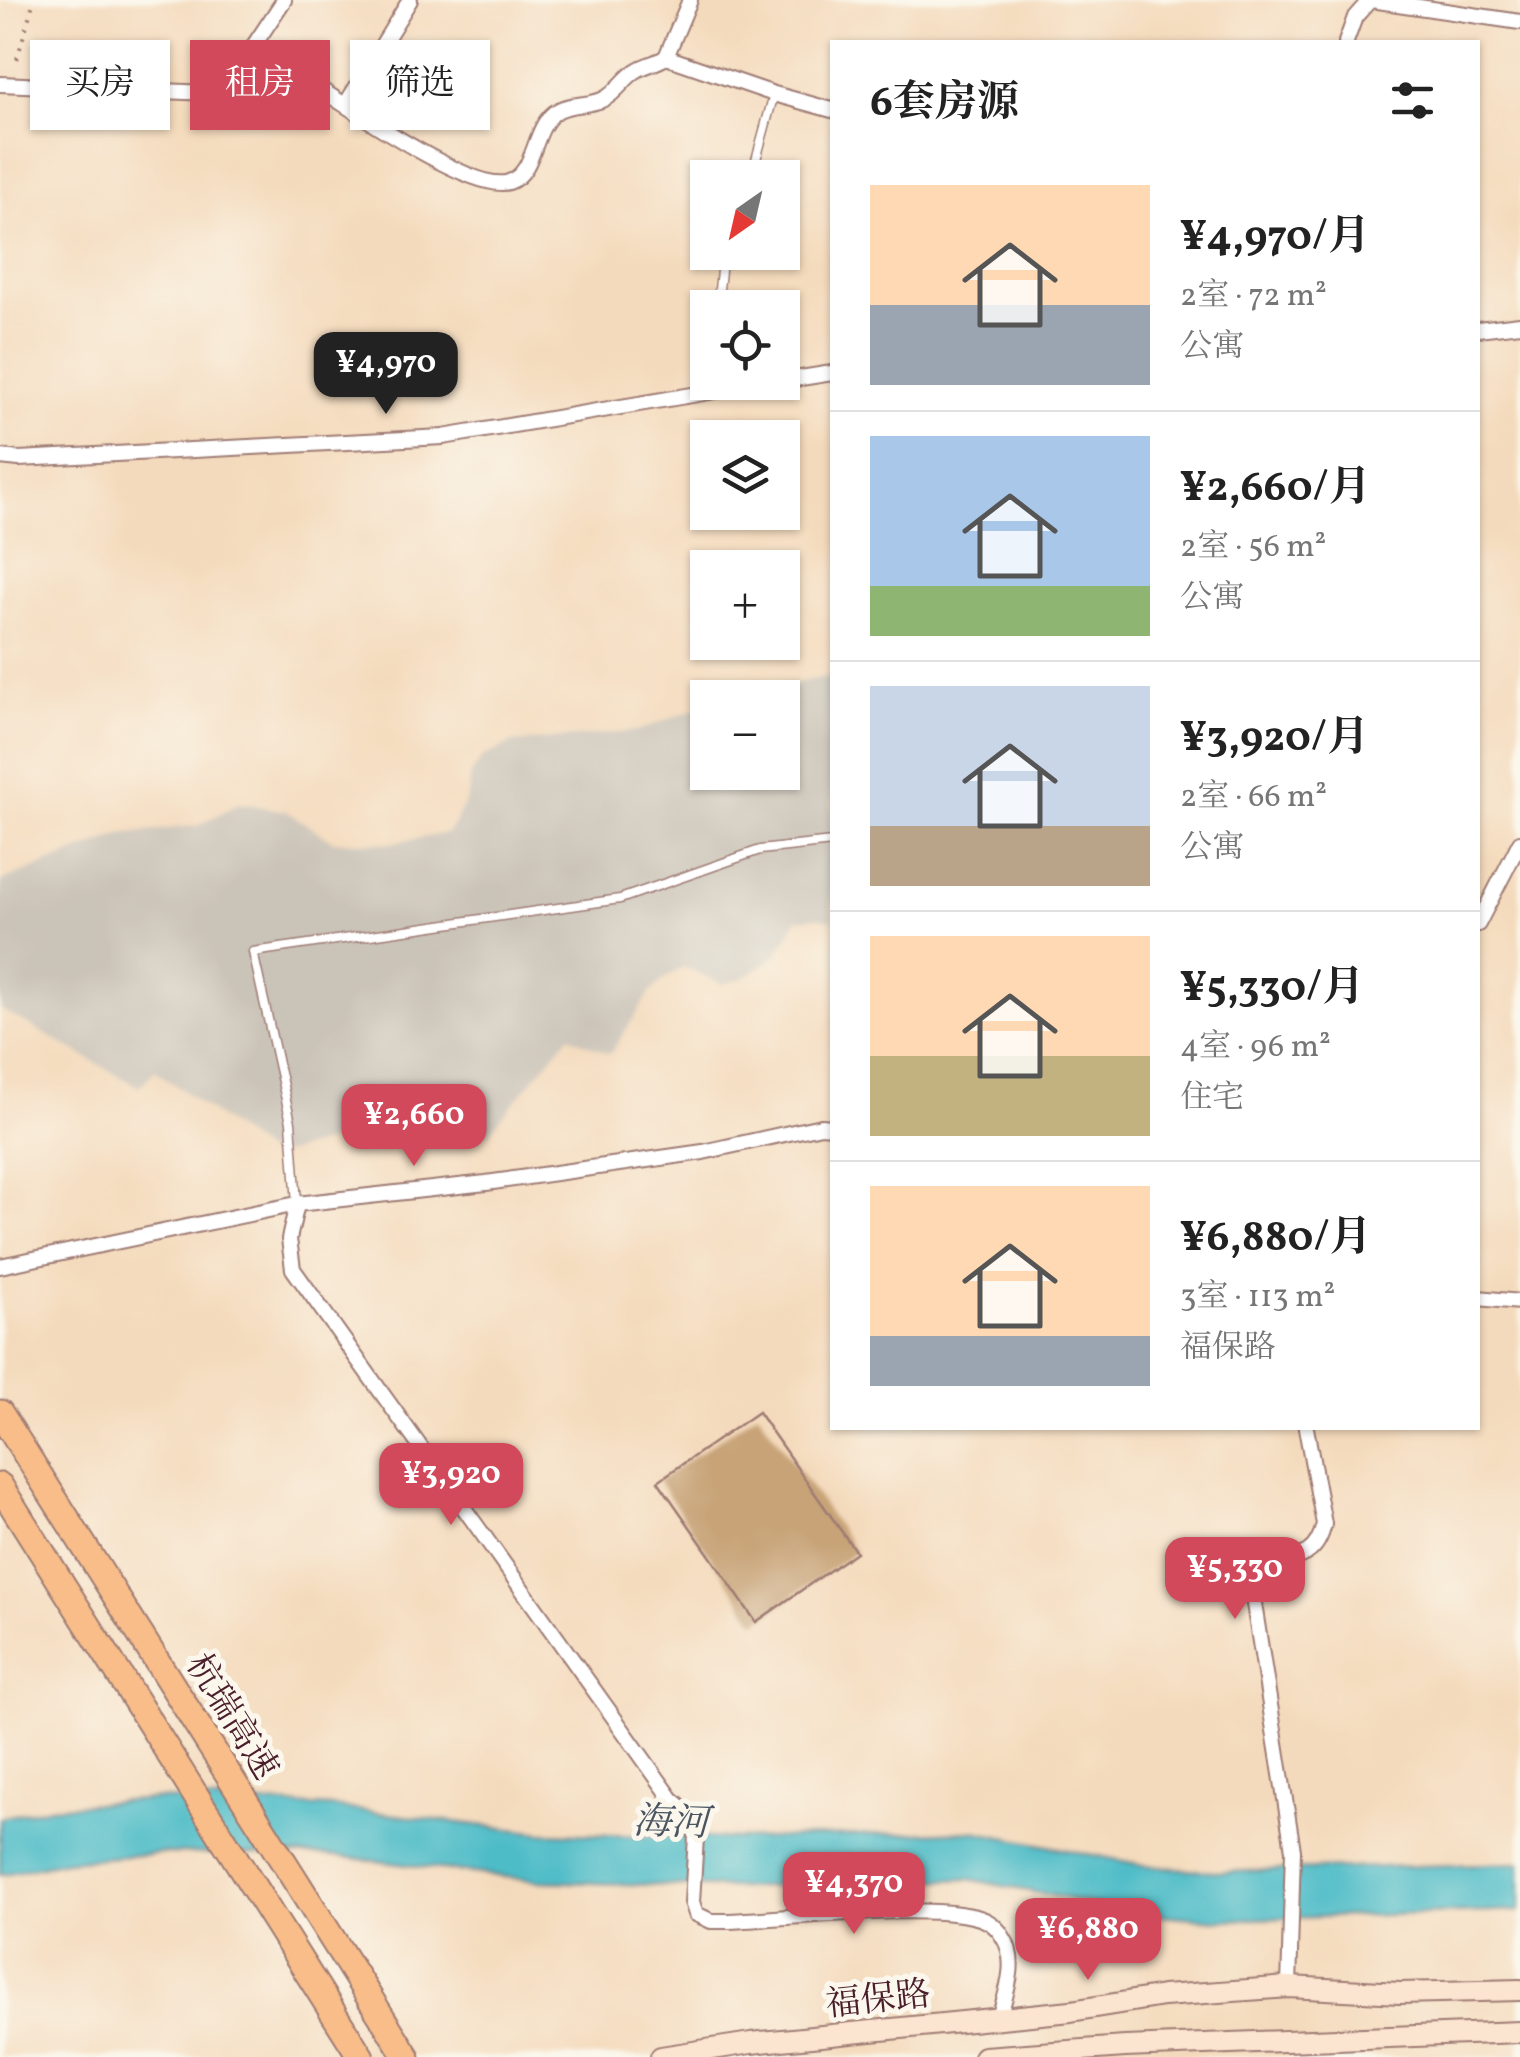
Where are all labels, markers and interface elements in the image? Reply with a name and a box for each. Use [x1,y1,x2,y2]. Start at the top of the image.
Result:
chip: 买房 [30,40,170,130]
chip: 租房 [190,40,330,130]
chip: 筛选 [350,40,490,130]
icon: filters [1385,73,1440,128]
text: 6套房源 [870,75,1019,134]
north arrow [690,160,800,270]
map controls [690,160,800,790]
text: ¥4,970/月 [1180,209,1370,268]
icon: home [950,225,1070,345]
text: 2室 · 72 m² [1180,275,1327,319]
button: locate [690,290,800,400]
text: 公寓 [1180,326,1244,370]
pin: ¥4,970 [305,332,467,417]
text: ¥4,970 [336,342,436,386]
button: layers [690,420,800,530]
text: ¥2,660/月 [1180,460,1371,519]
icon: home [950,476,1070,596]
text: 2室 · 56 m² [1180,526,1326,570]
button: + [690,550,800,660]
text: 公寓 [1180,577,1244,621]
button: − [690,680,800,790]
text: ¥3,920/月 [1180,710,1369,769]
icon: home [950,726,1070,846]
text: 2室 · 66 m² [1180,776,1327,820]
text: 公寓 [1180,827,1244,871]
text: ¥5,330/月 [1180,960,1364,1019]
icon: home [950,976,1070,1096]
text: 4室 · 96 m² [1180,1026,1331,1070]
text: 住宅 [1180,1077,1244,1121]
pin: ¥2,660 [333,1084,495,1169]
text: ¥2,660 [364,1094,464,1138]
text: ¥6,880/月 [1180,1210,1372,1269]
icon: home [950,1226,1070,1346]
text: 3室 · 113 m² [1180,1276,1335,1320]
text: 福保路 [1180,1327,1276,1371]
pin: ¥3,920 [370,1443,532,1528]
text: ¥3,920 [401,1453,501,1497]
pin: ¥5,330 [1154,1537,1316,1622]
text: ¥5,330 [1187,1547,1283,1591]
street label: 杭瑞高速 [173,1646,288,1790]
water label: 海河 [632,1797,716,1853]
pin: ¥4,370 [773,1852,935,1937]
text: ¥4,370 [805,1862,903,1906]
pin: ¥6,880 [1007,1898,1169,1983]
text: ¥6,880 [1037,1908,1139,1952]
street label: 福保路 [824,1972,933,2030]

